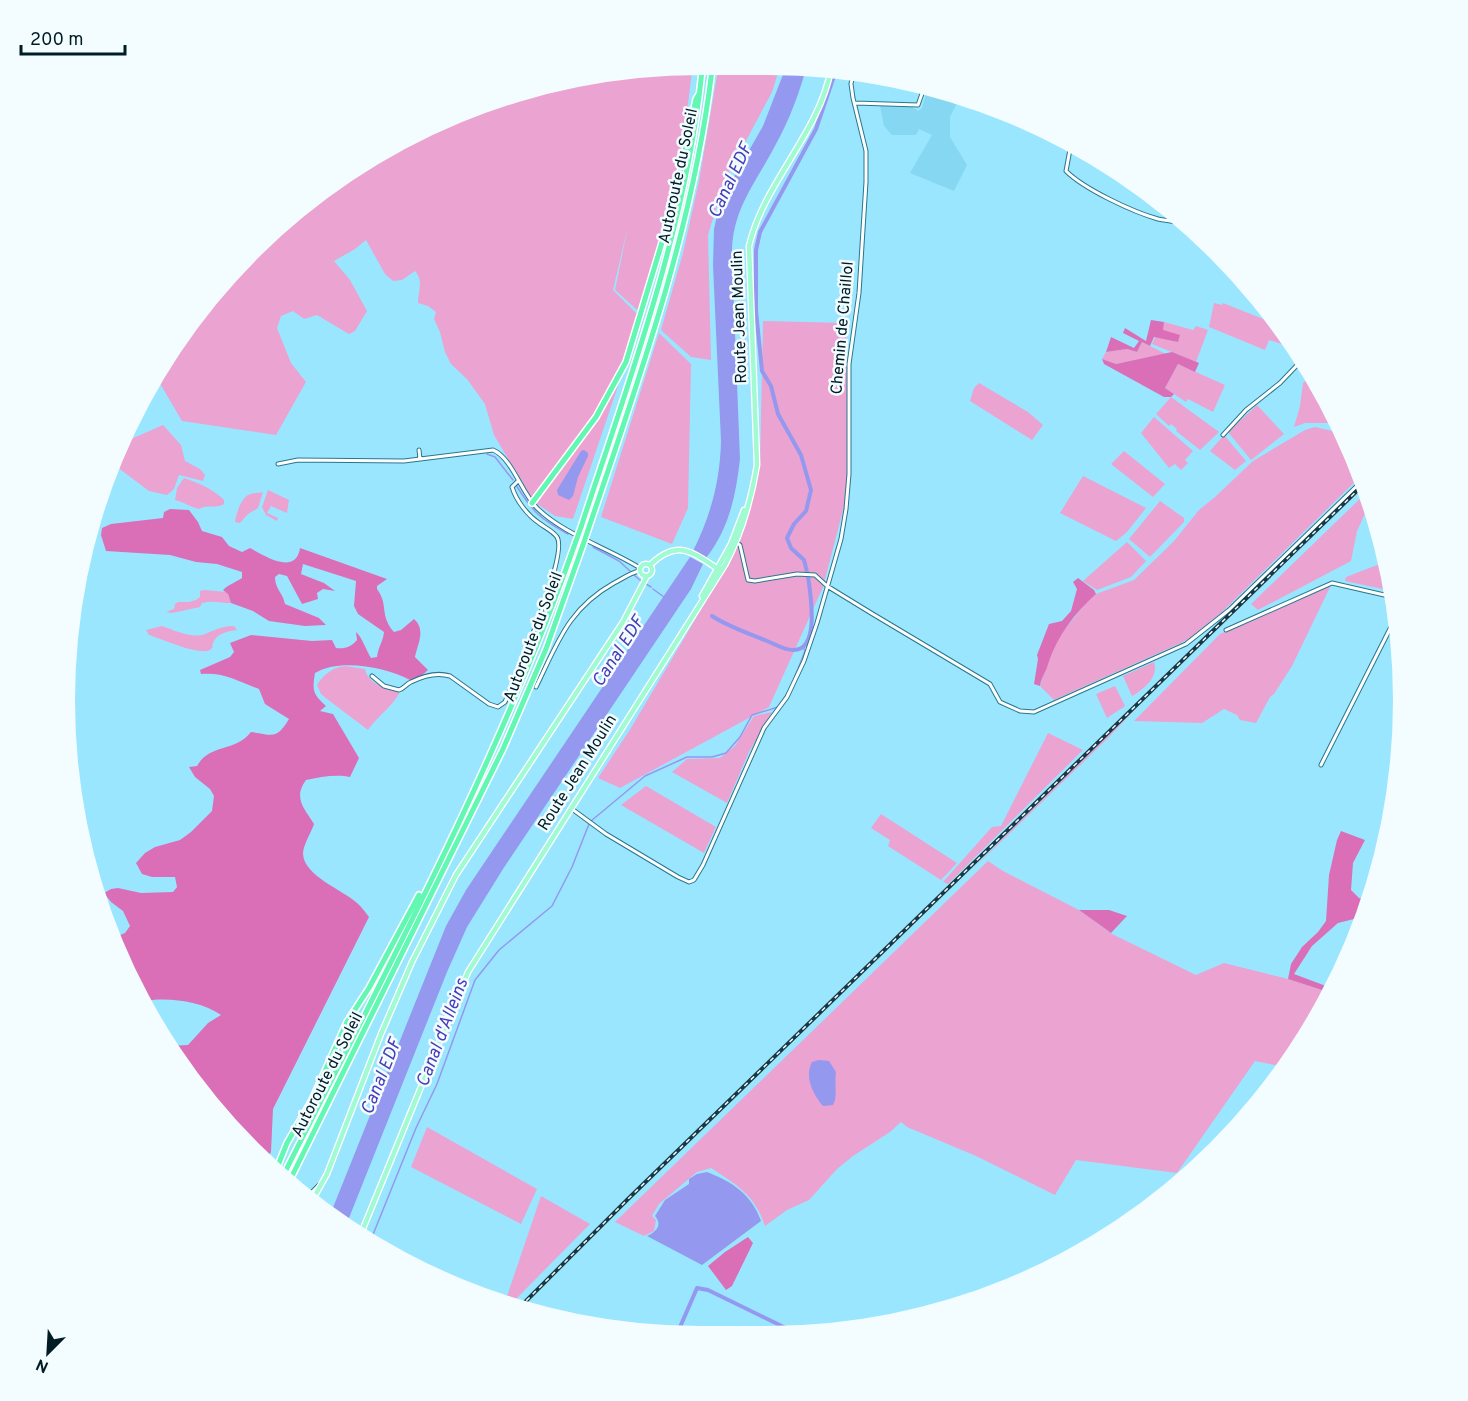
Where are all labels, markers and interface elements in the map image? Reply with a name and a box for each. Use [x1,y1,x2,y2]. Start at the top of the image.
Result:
scale bar [21,18,124,56]
text: 200 m [30,29,83,52]
street label: Autoroute du Soleil [655,107,703,245]
water label: Canal EDF [704,138,759,222]
street label: Route Jean Moulin [728,250,752,384]
street label: Chemin de Chaillol [827,261,859,395]
street label: Autoroute du Soleil [500,569,568,705]
water label: Canal EDF [588,610,652,692]
street label: Route Jean Moulin [534,711,622,835]
water label: Canal d'Alleins [412,975,475,1090]
street label: Autoroute du Soleil [288,1009,368,1141]
water label: Canal EDF [356,1033,409,1118]
north arrow [18,1323,78,1383]
text: N [33,1353,52,1376]

